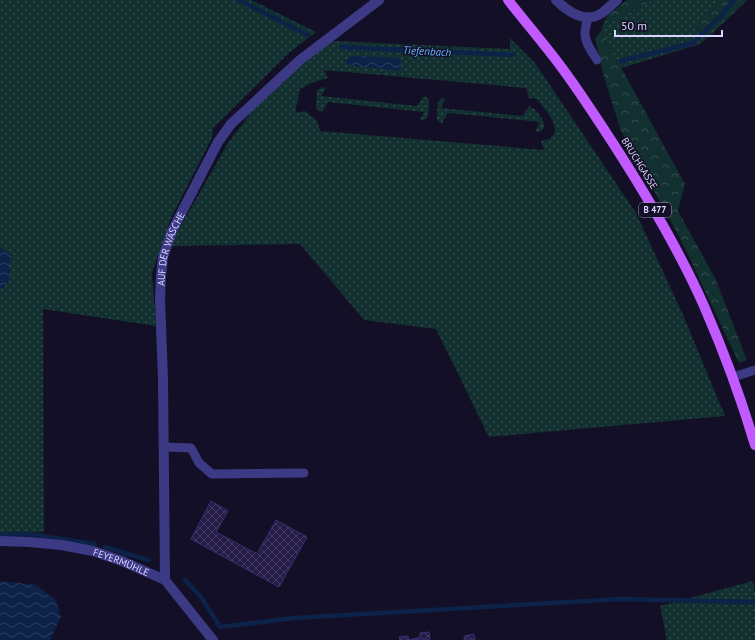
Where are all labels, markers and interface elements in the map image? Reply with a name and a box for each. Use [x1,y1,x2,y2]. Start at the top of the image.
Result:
scale bar [615,12,722,38]
text: 50 m [621,18,647,33]
water label: Tiefenbach [402,43,452,59]
street label: BRUCHGASSE [619,135,661,192]
road number: B 477 [639,203,671,217]
street label: AUF DER WÄSCHE [155,210,188,286]
street label: FEYERMÜHLE [91,546,151,579]

